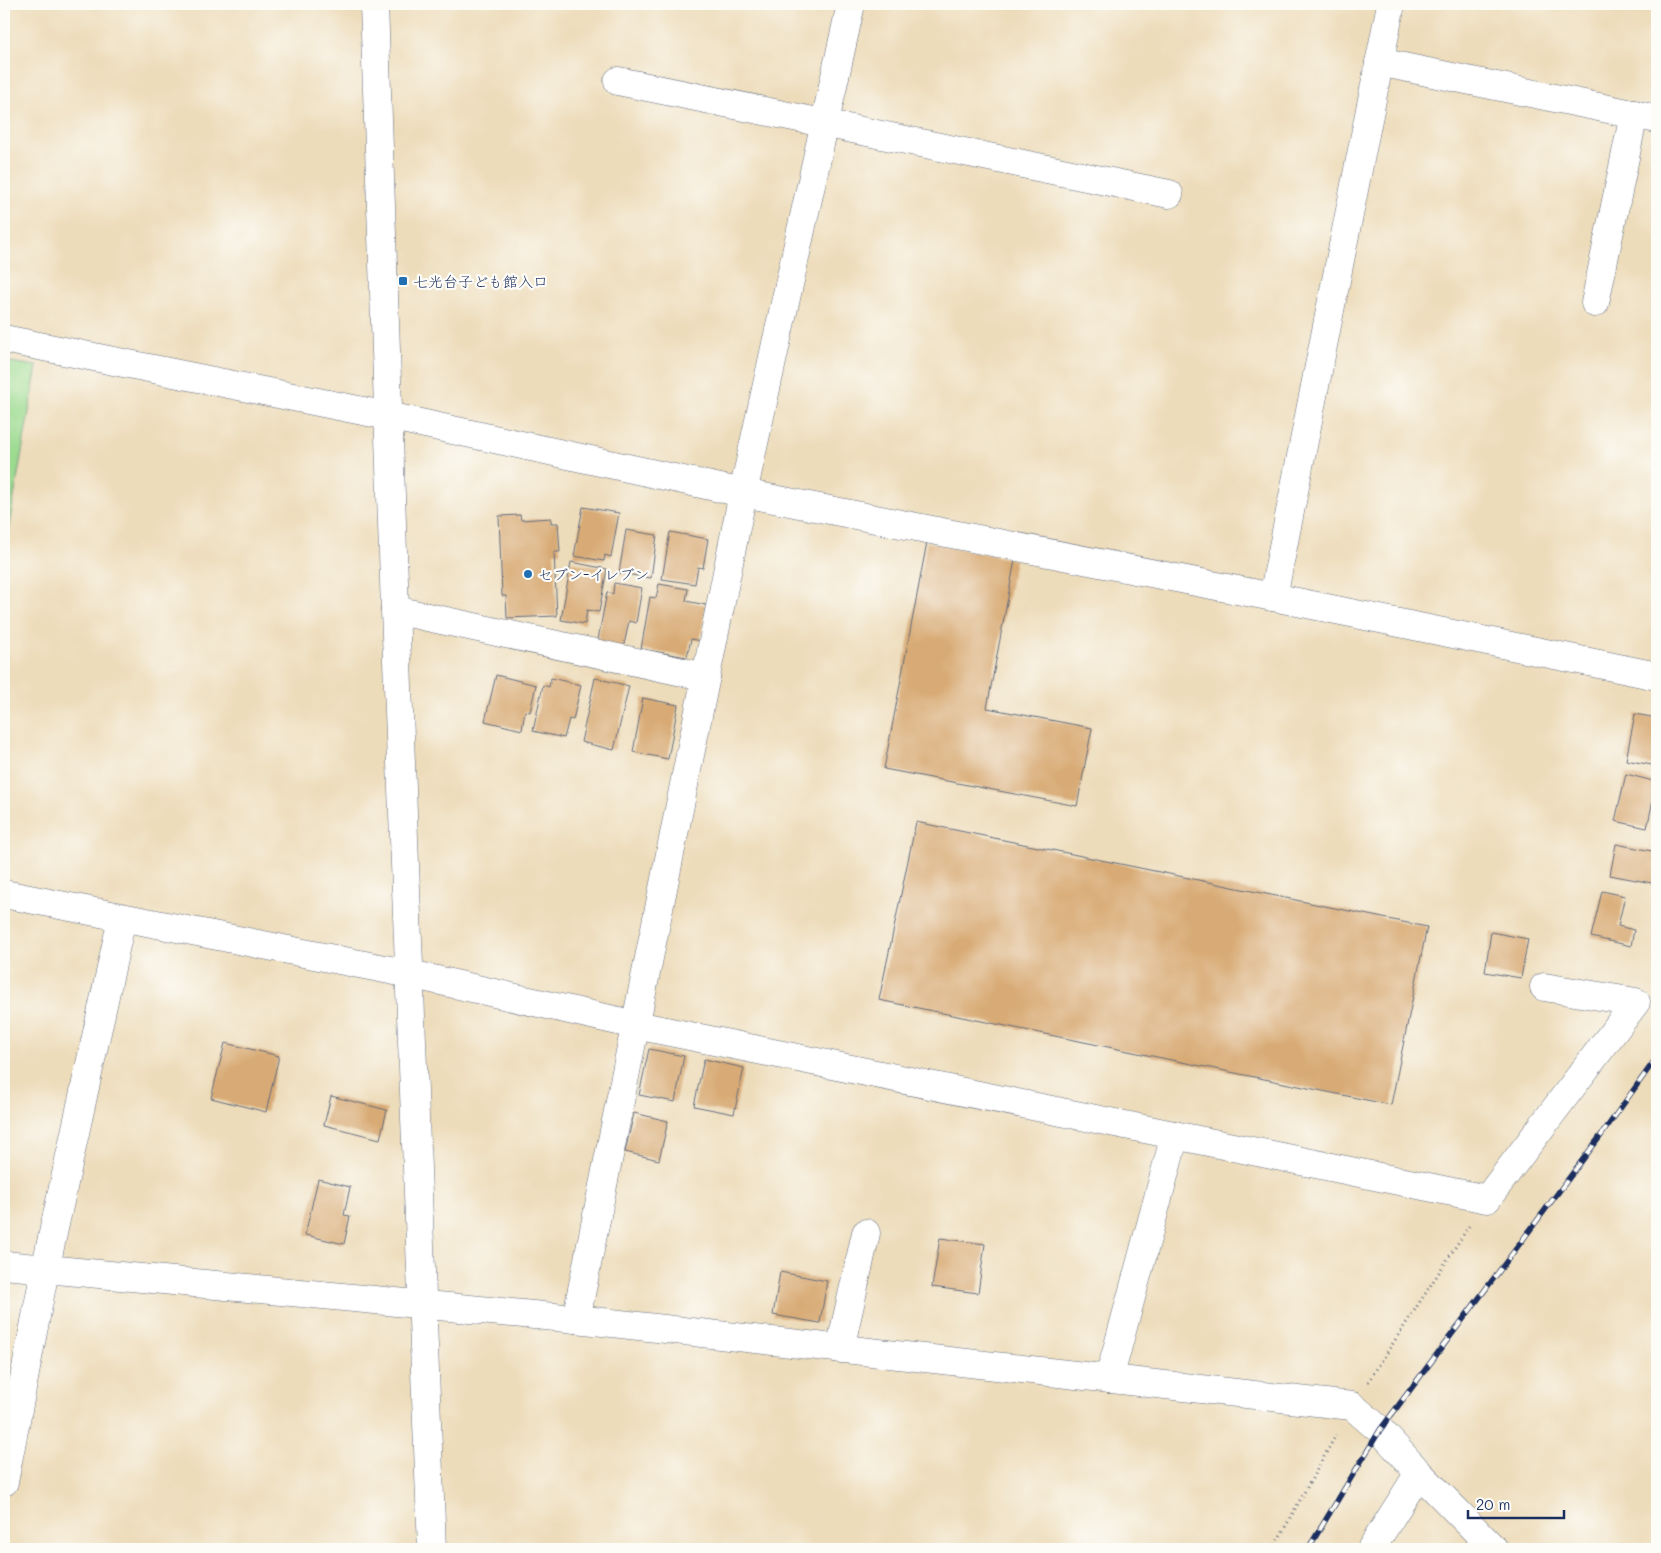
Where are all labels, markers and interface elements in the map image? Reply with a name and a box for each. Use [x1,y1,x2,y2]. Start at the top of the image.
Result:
place label: 七光台子ども館入口 [413,271,548,291]
marker: 七光台子ども館入口 [397,275,409,287]
place label: セブン-イレブン [538,564,649,584]
marker: セブン-イレブン [522,568,534,580]
scale bar [1468,1488,1565,1520]
text: 20 m [1476,1494,1510,1514]

